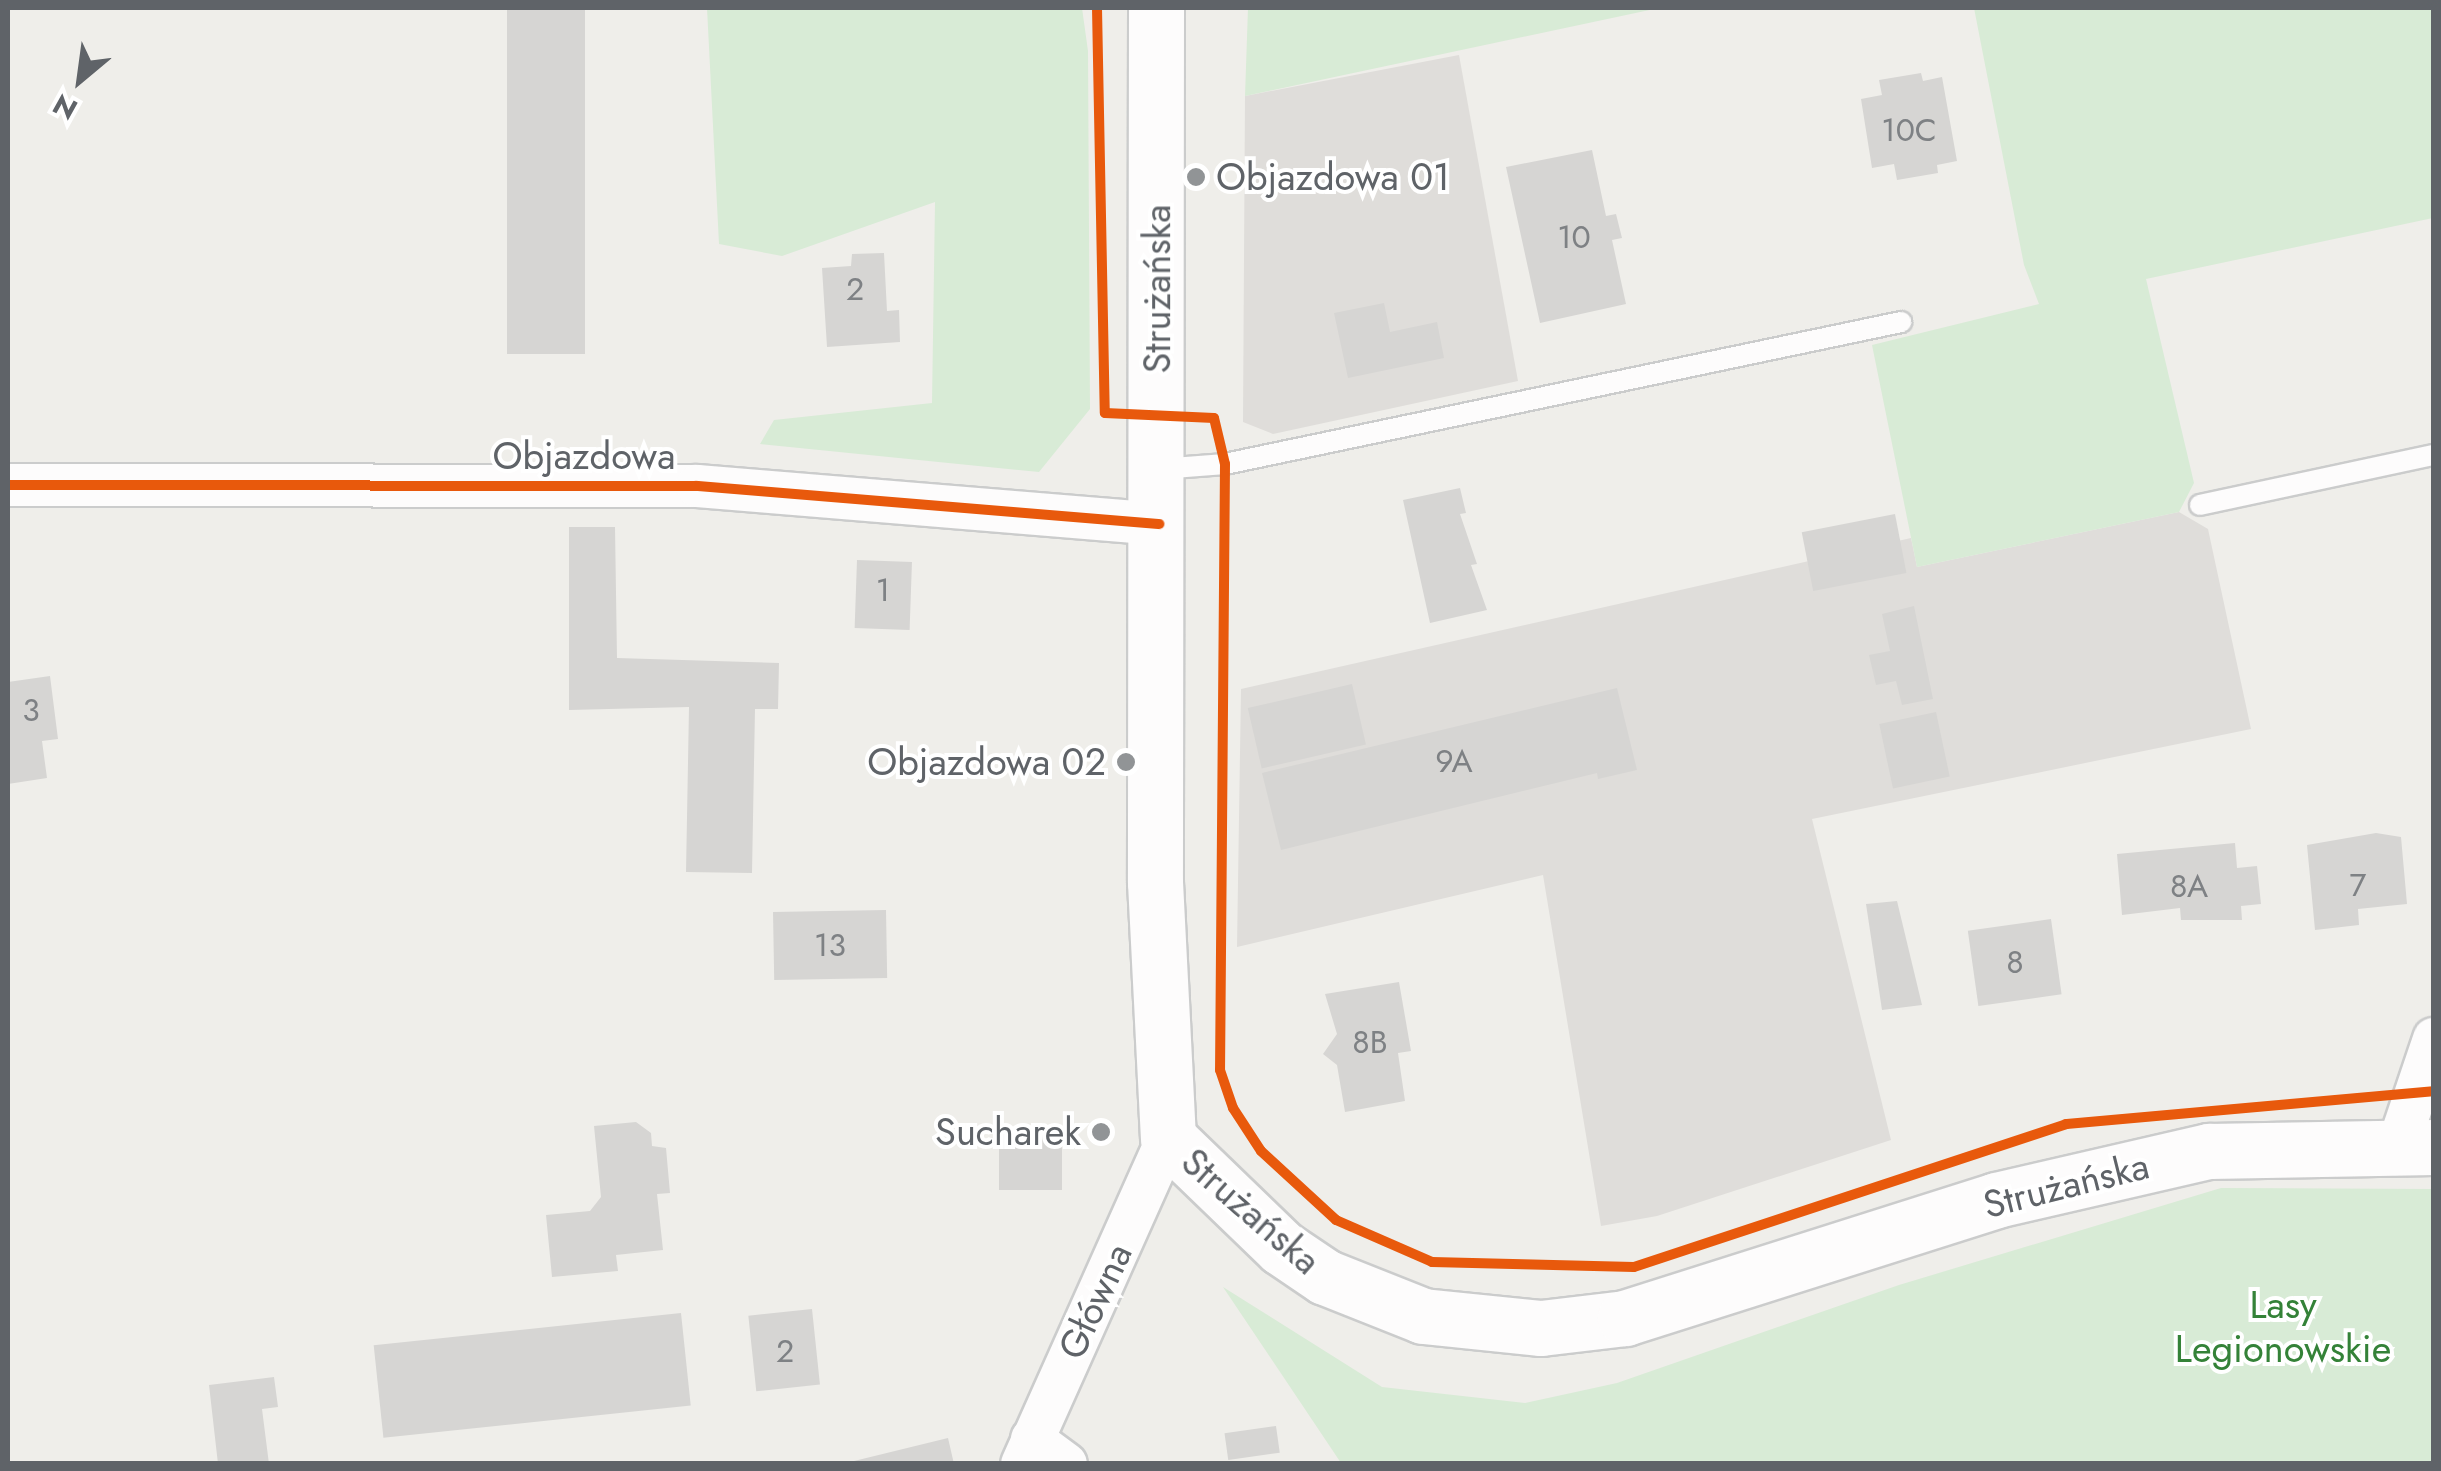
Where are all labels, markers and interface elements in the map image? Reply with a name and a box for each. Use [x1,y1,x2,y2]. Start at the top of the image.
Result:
north arrow [30,30,130,130]
text: N [46,83,85,130]
house number: 10C [1881,111,1937,149]
place label: Objazdowa 01 [1216,154,1450,200]
marker: Objazdowa 01 [1185,166,1207,188]
street label: Strużańska [1134,205,1180,373]
house number: 10 [1557,218,1591,256]
house number: 2 [846,270,864,308]
street label: Objazdowa [493,433,675,479]
house number: 1 [876,571,890,609]
house number: 3 [22,691,40,729]
place label: Objazdowa 02 [867,739,1106,785]
house number: 9A [1435,742,1473,780]
marker: Objazdowa 02 [1115,751,1137,773]
house number: 7 [2350,866,2366,904]
house number: 8A [2170,867,2208,905]
house number: 13 [814,926,846,964]
house number: 8 [2006,943,2024,981]
house number: 8B [1352,1023,1388,1061]
place label: Sucharek [935,1109,1081,1155]
marker: Sucharek [1090,1121,1112,1143]
street label: Strużańska [1172,1138,1330,1284]
street label: Strużańska [1979,1142,2153,1228]
street label: Główna [1048,1236,1142,1366]
park label: Lasy Legionowskie [2175,1282,2391,1372]
house number: 2 [776,1332,794,1370]

